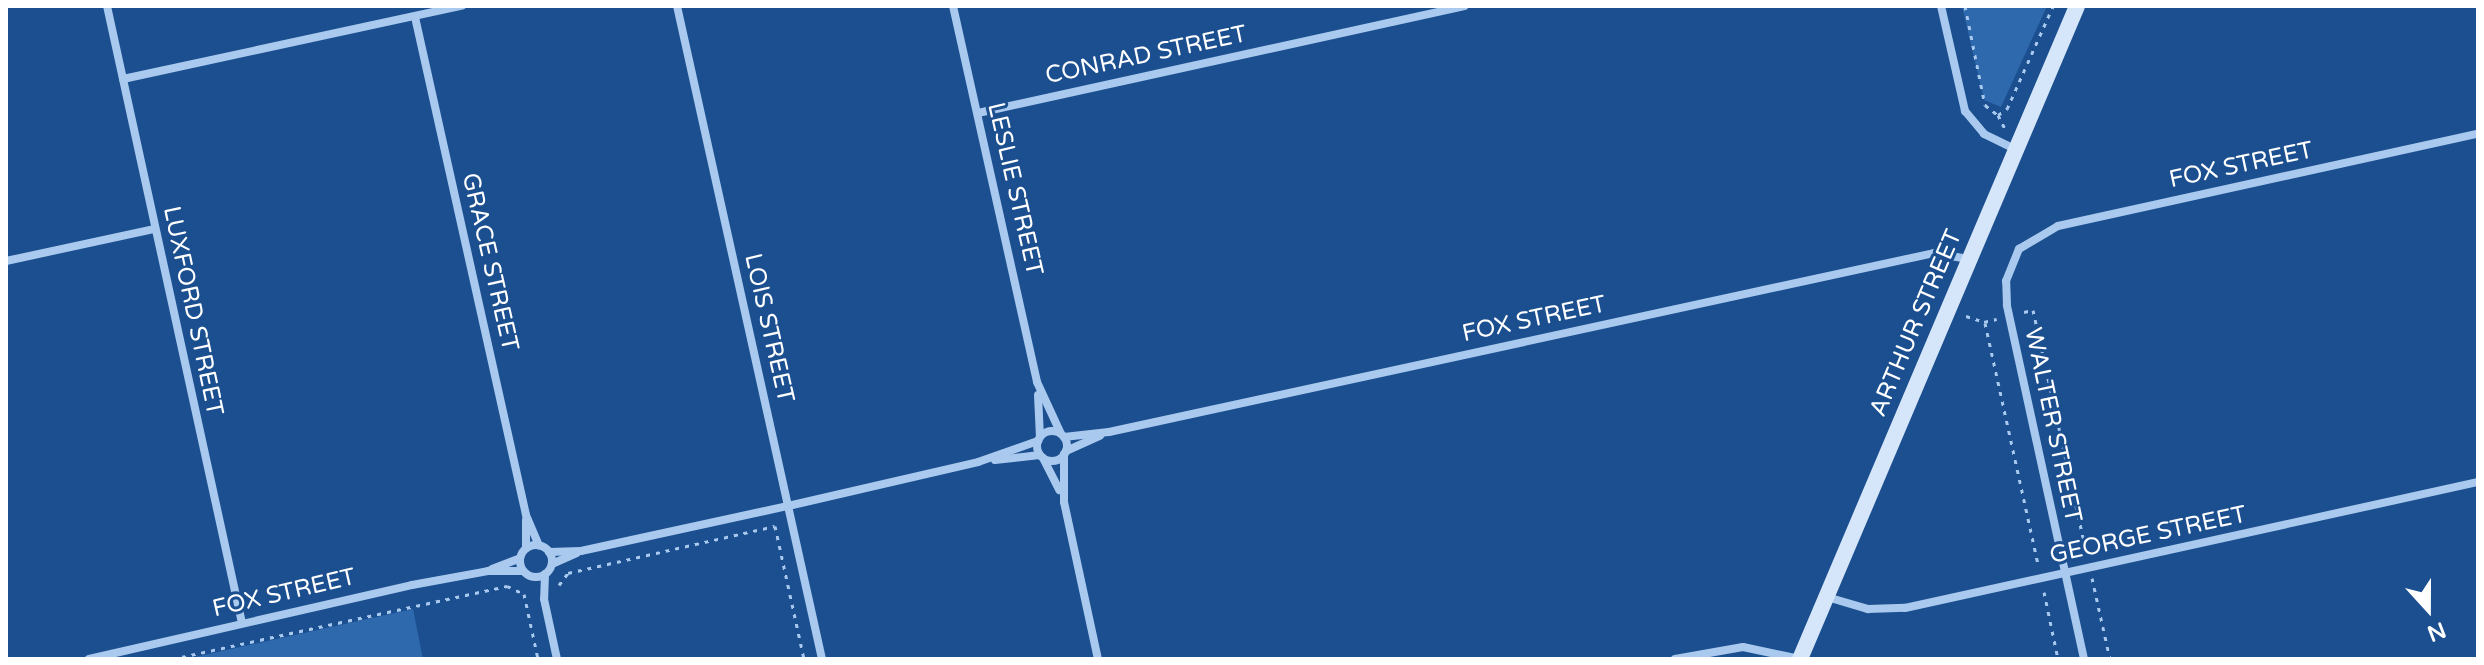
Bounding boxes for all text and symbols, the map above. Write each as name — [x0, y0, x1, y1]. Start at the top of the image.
street label: CONRAD STREET — [1043, 20, 1249, 90]
street label: LESLIE STREET — [981, 100, 1049, 278]
street label: FOX STREET — [2167, 136, 2315, 194]
street label: GRACE STREET — [456, 170, 524, 354]
street label: LUXFORD STREET — [157, 204, 229, 418]
street label: ARTHUR STREET — [1864, 225, 1968, 421]
street label: LOIS STREET — [738, 251, 800, 405]
street label: FOX STREET — [1460, 290, 1608, 348]
street label: WALTER STREET — [2018, 325, 2088, 525]
street label: GEORGE STREET — [2047, 500, 2249, 570]
street label: FOX STREET — [210, 563, 358, 623]
north arrow — [2388, 569, 2468, 649]
text: N — [2424, 616, 2450, 647]

